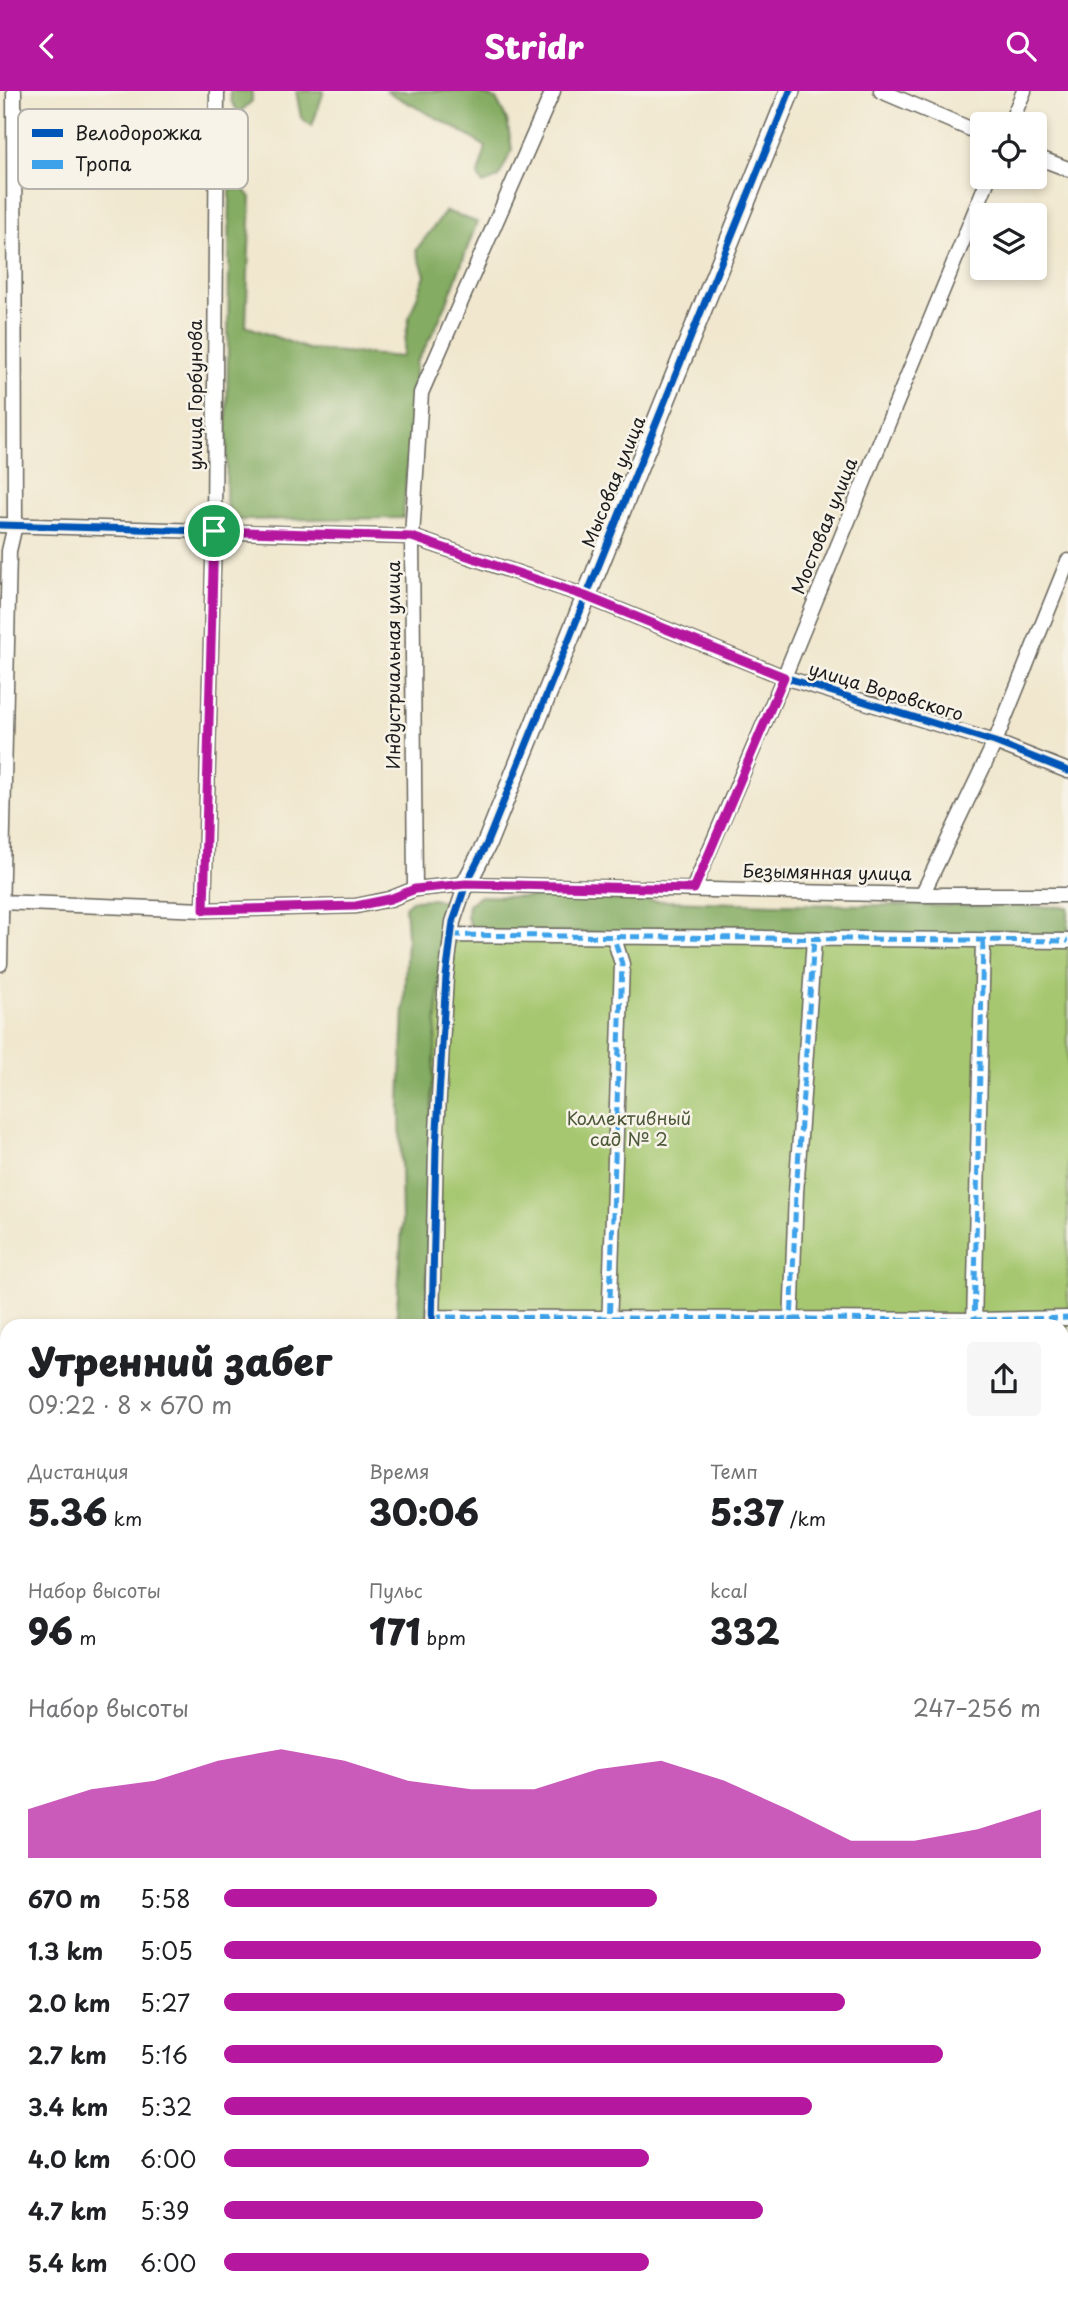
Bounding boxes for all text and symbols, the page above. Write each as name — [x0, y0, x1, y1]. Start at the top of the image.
text: Stridr — [484, 22, 584, 70]
icon: back — [28, 27, 66, 65]
icon: search — [1002, 27, 1040, 65]
legend — [18, 109, 248, 189]
map controls — [970, 112, 1047, 280]
button: locate — [970, 112, 1047, 189]
text: Велодорожка — [75, 118, 202, 146]
text: Тропа — [75, 149, 132, 177]
button: layers — [970, 203, 1047, 280]
street label: улица Горбунова — [181, 319, 208, 470]
street label: Мысовая улица — [574, 411, 652, 551]
street label: Мостовая улица — [784, 452, 864, 598]
pin — [184, 501, 244, 561]
icon: arrive — [195, 512, 233, 550]
street label: Индустриальная улица — [379, 560, 406, 769]
street label: улица Воровского — [806, 654, 967, 727]
street label: Безымянная улица — [742, 857, 913, 886]
park label: Коллективный сад № 2 — [567, 1104, 691, 1152]
text: Утренний забег — [28, 1332, 332, 1389]
button: share — [967, 1342, 1041, 1416]
text: 09:22 · 8 × 670 m — [28, 1387, 232, 1422]
text: Дистанция — [28, 1457, 129, 1485]
text: Время — [369, 1457, 430, 1485]
text: Темп — [710, 1457, 758, 1485]
text: 5.36 — [28, 1485, 107, 1538]
text: 30:06 — [369, 1485, 479, 1538]
text: 5:37 — [710, 1485, 783, 1538]
text: km — [107, 1504, 142, 1532]
text: /km — [783, 1504, 826, 1532]
text: Набор высоты — [28, 1576, 161, 1604]
text: Пульс — [369, 1576, 423, 1604]
text: kcal — [710, 1576, 748, 1604]
text: 96 — [28, 1604, 73, 1657]
text: 171 — [369, 1604, 420, 1657]
text: 332 — [710, 1604, 780, 1657]
text: m — [73, 1623, 96, 1651]
text: bpm — [420, 1623, 466, 1651]
text: Набор высоты — [28, 1690, 189, 1725]
text: 247–256 m — [913, 1690, 1041, 1725]
text: 670 m — [28, 1881, 101, 1916]
text: 5:58 — [140, 1881, 191, 1916]
text: 1.3 km — [28, 1933, 103, 1968]
text: 5:05 — [140, 1933, 193, 1968]
text: 2.0 km — [28, 1985, 110, 2020]
text: 5:27 — [140, 1985, 190, 2020]
text: 2.7 km — [28, 2037, 107, 2072]
text: 5:16 — [140, 2037, 188, 2072]
text: 3.4 km — [28, 2089, 108, 2124]
text: 5:32 — [140, 2089, 192, 2124]
text: 4.0 km — [28, 2141, 111, 2176]
text: 6:00 — [140, 2141, 196, 2176]
text: 4.7 km — [28, 2193, 107, 2228]
text: 5:39 — [140, 2193, 190, 2228]
text: 5.4 km — [28, 2245, 108, 2280]
text: 6:00 — [140, 2245, 196, 2280]

